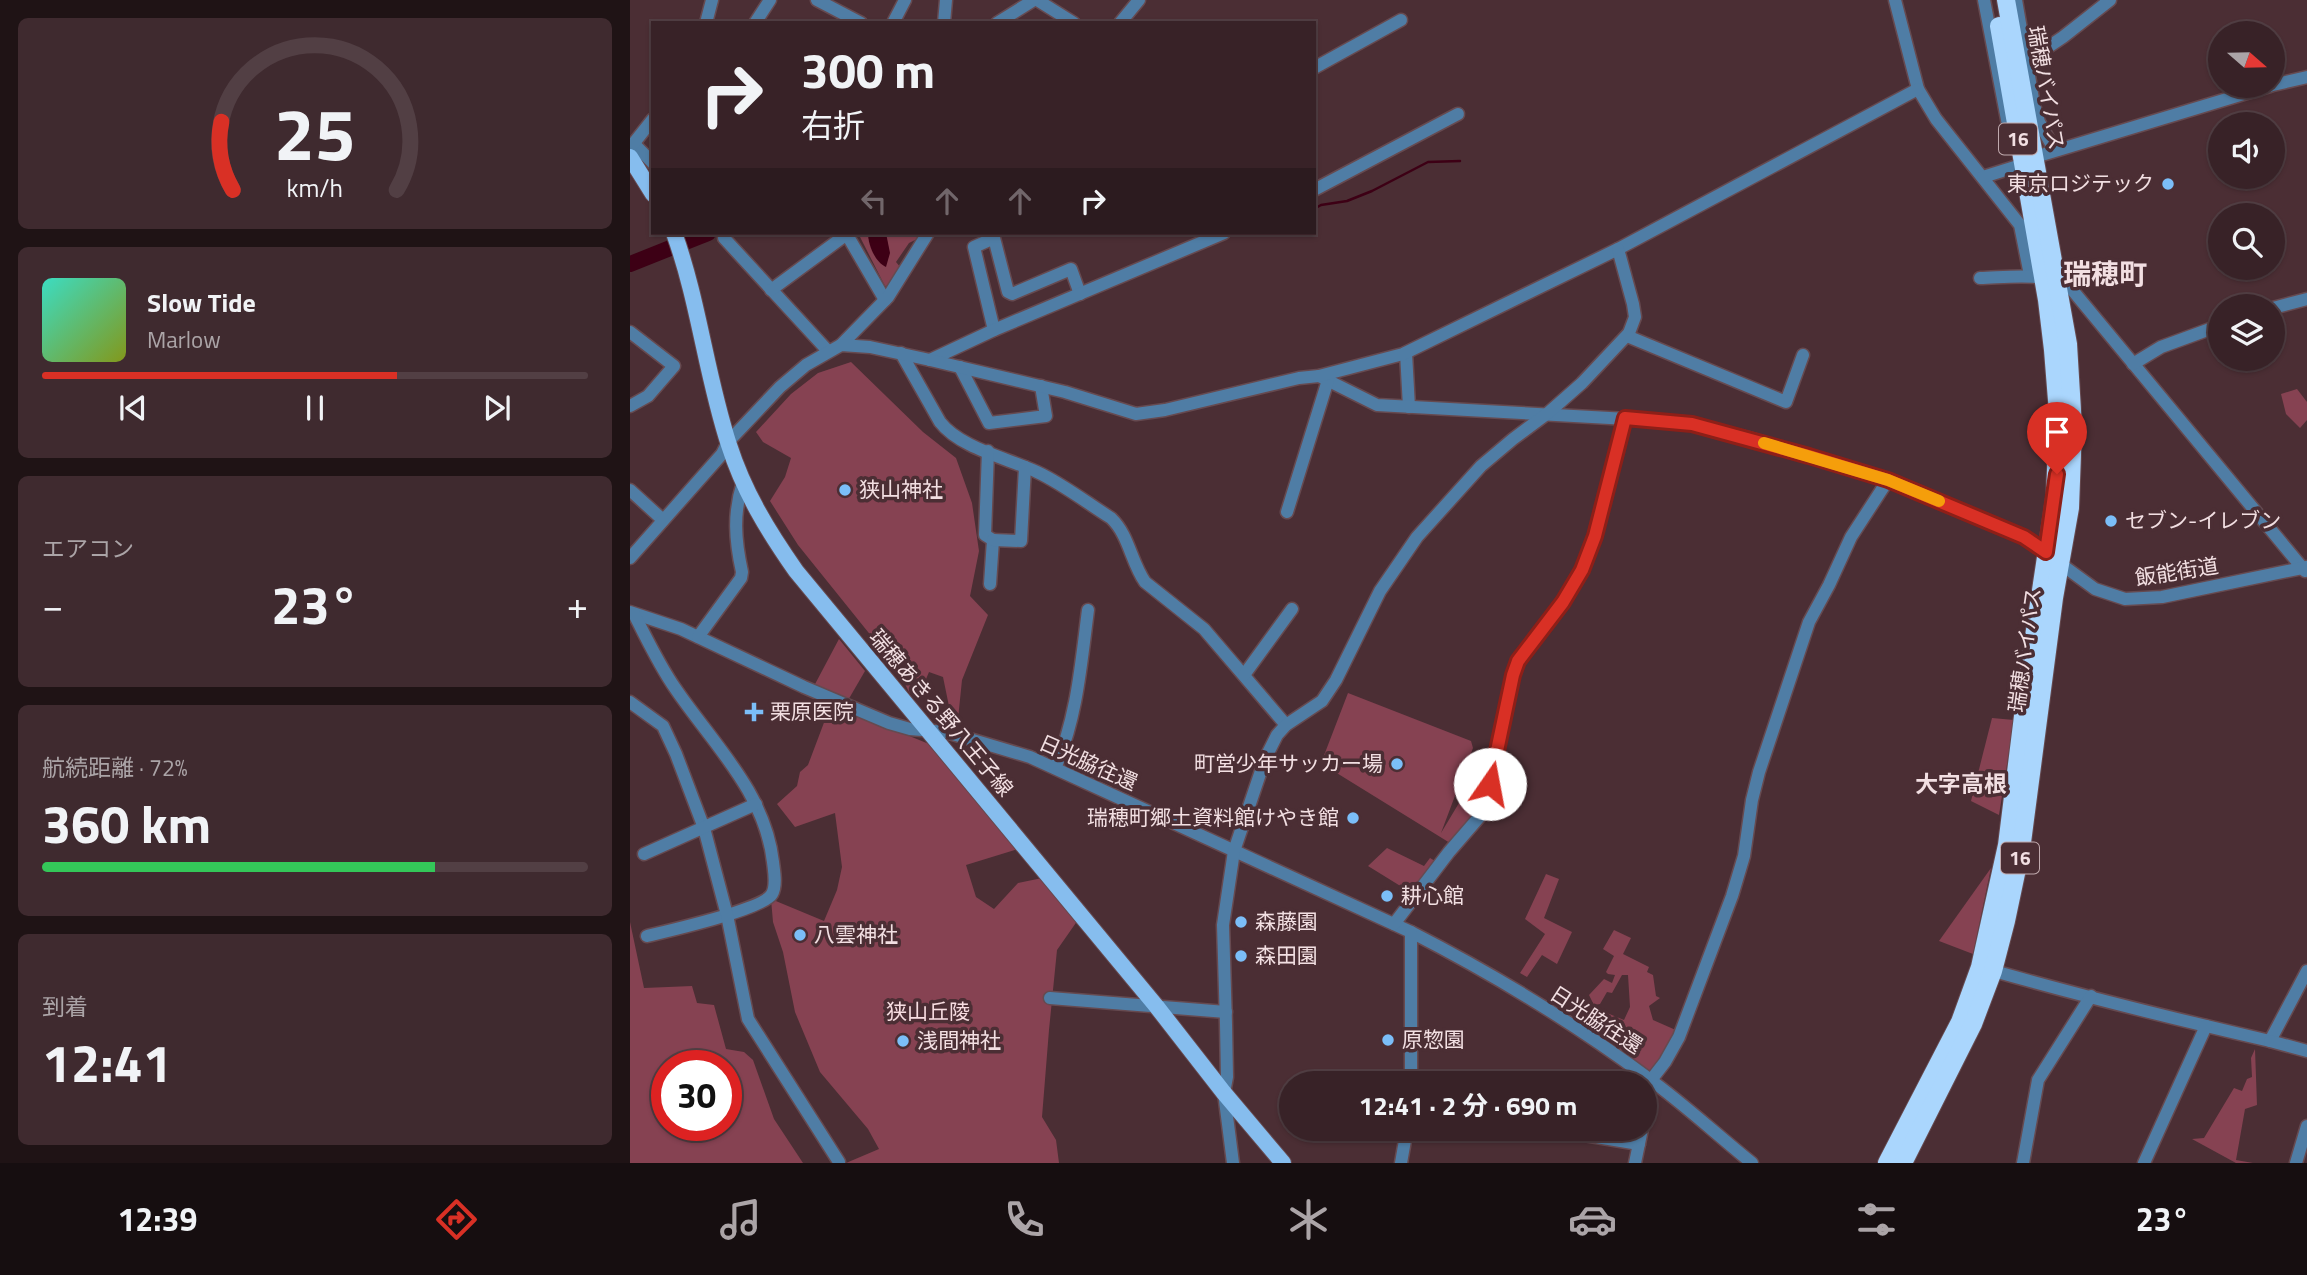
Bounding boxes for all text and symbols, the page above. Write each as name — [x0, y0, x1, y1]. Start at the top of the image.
north arrow — [2208, 21, 2286, 98]
map controls — [2208, 21, 2285, 371]
street label: 瑞穂バイパス — [2020, 23, 2074, 152]
text: 300 m — [801, 32, 935, 107]
icon: right — [686, 49, 777, 140]
text: 25 — [274, 78, 356, 188]
text: 右折 — [801, 101, 865, 149]
button: sound — [2208, 112, 2285, 189]
road number: 16 — [1999, 124, 2037, 154]
place label: 東京ロジテック — [2007, 167, 2154, 199]
text: km/h — [287, 168, 343, 206]
marker: 東京ロジテック — [2160, 176, 2176, 192]
icon: left — [855, 182, 893, 220]
icon: ahead — [928, 182, 966, 220]
icon: ahead — [1001, 182, 1039, 220]
icon: right — [1074, 182, 1112, 220]
button: search — [2208, 203, 2285, 280]
district label: 瑞穂町 — [2063, 252, 2147, 295]
text: Slow Tide — [147, 283, 256, 322]
button: layers — [2208, 294, 2285, 371]
text: Marlow — [147, 322, 221, 357]
icon: previous — [114, 389, 152, 427]
icon: pause — [296, 389, 334, 427]
icon: next — [478, 389, 516, 427]
pin — [2027, 402, 2087, 474]
icon: arrive — [2038, 413, 2076, 451]
place label: 狭山神社 — [859, 473, 943, 505]
marker: 狭山神社 — [837, 482, 853, 498]
place label: セブン-イレブン — [2125, 504, 2281, 536]
marker: セブン-イレブン — [2103, 513, 2119, 529]
text: エアコン — [42, 531, 134, 566]
street label: 飯能街道 — [2133, 549, 2221, 593]
text: 23° — [271, 565, 359, 644]
text: − — [42, 576, 63, 634]
text: + — [567, 576, 588, 634]
street label: 瑞穂バイパス — [1999, 585, 2049, 714]
street label: 瑞穂あきる野八王子線 — [862, 622, 1021, 803]
place label: 栗原医院 — [770, 695, 854, 727]
marker: 栗原医院 — [744, 702, 764, 722]
street label: 日光脇往還 — [1034, 726, 1143, 798]
place label: 町営少年サッカー場 — [1194, 747, 1383, 779]
position arrow — [1453, 747, 1527, 821]
text: 航続距離 · 72% — [42, 750, 188, 785]
marker: 町営少年サッカー場 — [1389, 756, 1405, 772]
district label: 大字高根 — [1915, 766, 2007, 801]
text: 360 km — [42, 784, 211, 863]
place label: 瑞穂町郷土資料館けやき館 — [1087, 801, 1339, 833]
marker: 瑞穂町郷土資料館けやき館 — [1345, 810, 1361, 826]
road number: 16 — [2001, 842, 2039, 874]
place label: 耕心館 — [1401, 879, 1464, 911]
marker: 耕心館 — [1379, 888, 1395, 904]
place label: 森藤園 — [1255, 905, 1318, 937]
marker: 森藤園 — [1233, 914, 1249, 930]
place label: 八雲神社 — [814, 918, 898, 950]
marker: 八雲神社 — [792, 927, 808, 943]
place label: 森田園 — [1255, 939, 1318, 971]
marker: 森田園 — [1233, 948, 1249, 964]
street label: 日光脇往還 — [1544, 977, 1649, 1061]
text: 到着 — [42, 989, 88, 1024]
park label: 狭山丘陵 — [886, 995, 970, 1027]
text: 12:41 — [42, 1023, 172, 1102]
place label: 原惣園 — [1402, 1023, 1465, 1055]
place label: 浅間神社 — [917, 1024, 1001, 1056]
marker: 原惣園 — [1380, 1032, 1396, 1048]
marker: 浅間神社 — [895, 1033, 911, 1049]
speed limit sign: 30 — [651, 1050, 742, 1141]
text: 12:41 · 2 分 · 690 m — [1359, 1086, 1577, 1125]
text: 12:39 — [117, 1195, 197, 1243]
icon: directions — [432, 1195, 481, 1244]
icon: music — [716, 1195, 765, 1244]
icon: phone — [1000, 1195, 1049, 1244]
icon: climate — [1284, 1195, 1333, 1244]
icon: car — [1568, 1195, 1617, 1244]
icon: filters — [1852, 1195, 1901, 1244]
text: 23° — [2136, 1195, 2189, 1243]

